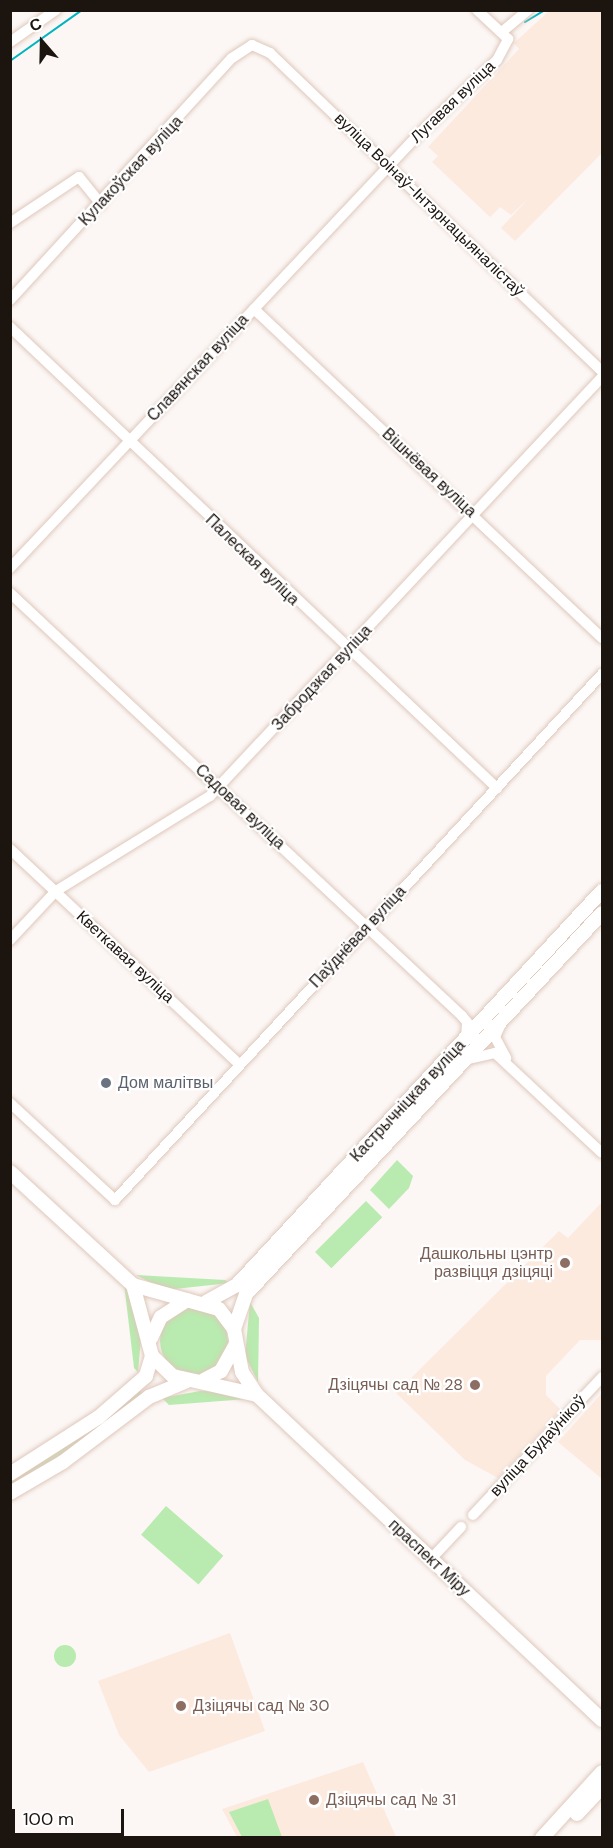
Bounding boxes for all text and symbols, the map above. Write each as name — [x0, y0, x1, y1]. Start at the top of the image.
north arrow — [12, 12, 72, 72]
text: С — [27, 13, 45, 36]
street label: Лугавая вуліца — [407, 57, 499, 147]
street label: вуліца Воінаў-Інтэрнацыяналістаў — [330, 109, 528, 301]
street label: Кулакоўская вуліца — [75, 112, 187, 230]
street label: Славянская вуліца — [143, 310, 253, 426]
street label: Вішнёвая вуліца — [378, 424, 480, 522]
street label: Палеская вуліца — [201, 511, 303, 609]
street label: Забродзкая вуліца — [268, 621, 376, 735]
street label: Садовая вуліца — [191, 761, 289, 853]
street label: Паўднёвая вуліца — [306, 882, 410, 992]
street label: Кветкавая вуліца — [72, 907, 178, 1007]
street label: Кастрычніцкая вуліца — [347, 1036, 469, 1166]
place label: Дом малітвы — [118, 1073, 213, 1093]
marker: Дом малітвы — [99, 1076, 113, 1090]
place label: Дашкольны цэнтр развіцця дзіцяці — [420, 1244, 553, 1282]
marker: Дашкольны цэнтр развіцця дзіцяці — [558, 1256, 572, 1270]
place label: Дзіцячы сад № 28 — [328, 1375, 463, 1395]
marker: Дзіцячы сад № 28 — [468, 1378, 482, 1392]
street label: вуліца Будаўнікоў — [486, 1391, 590, 1501]
street label: праспект Міру — [384, 1515, 474, 1601]
place label: Дзіцячы сад № 30 — [193, 1696, 329, 1716]
marker: Дзіцячы сад № 30 — [174, 1699, 188, 1713]
place label: Дзіцячы сад № 31 — [326, 1790, 456, 1810]
marker: Дзіцячы сад № 31 — [307, 1793, 321, 1807]
scale bar — [15, 1797, 128, 1835]
text: 100 m — [23, 1807, 74, 1831]

